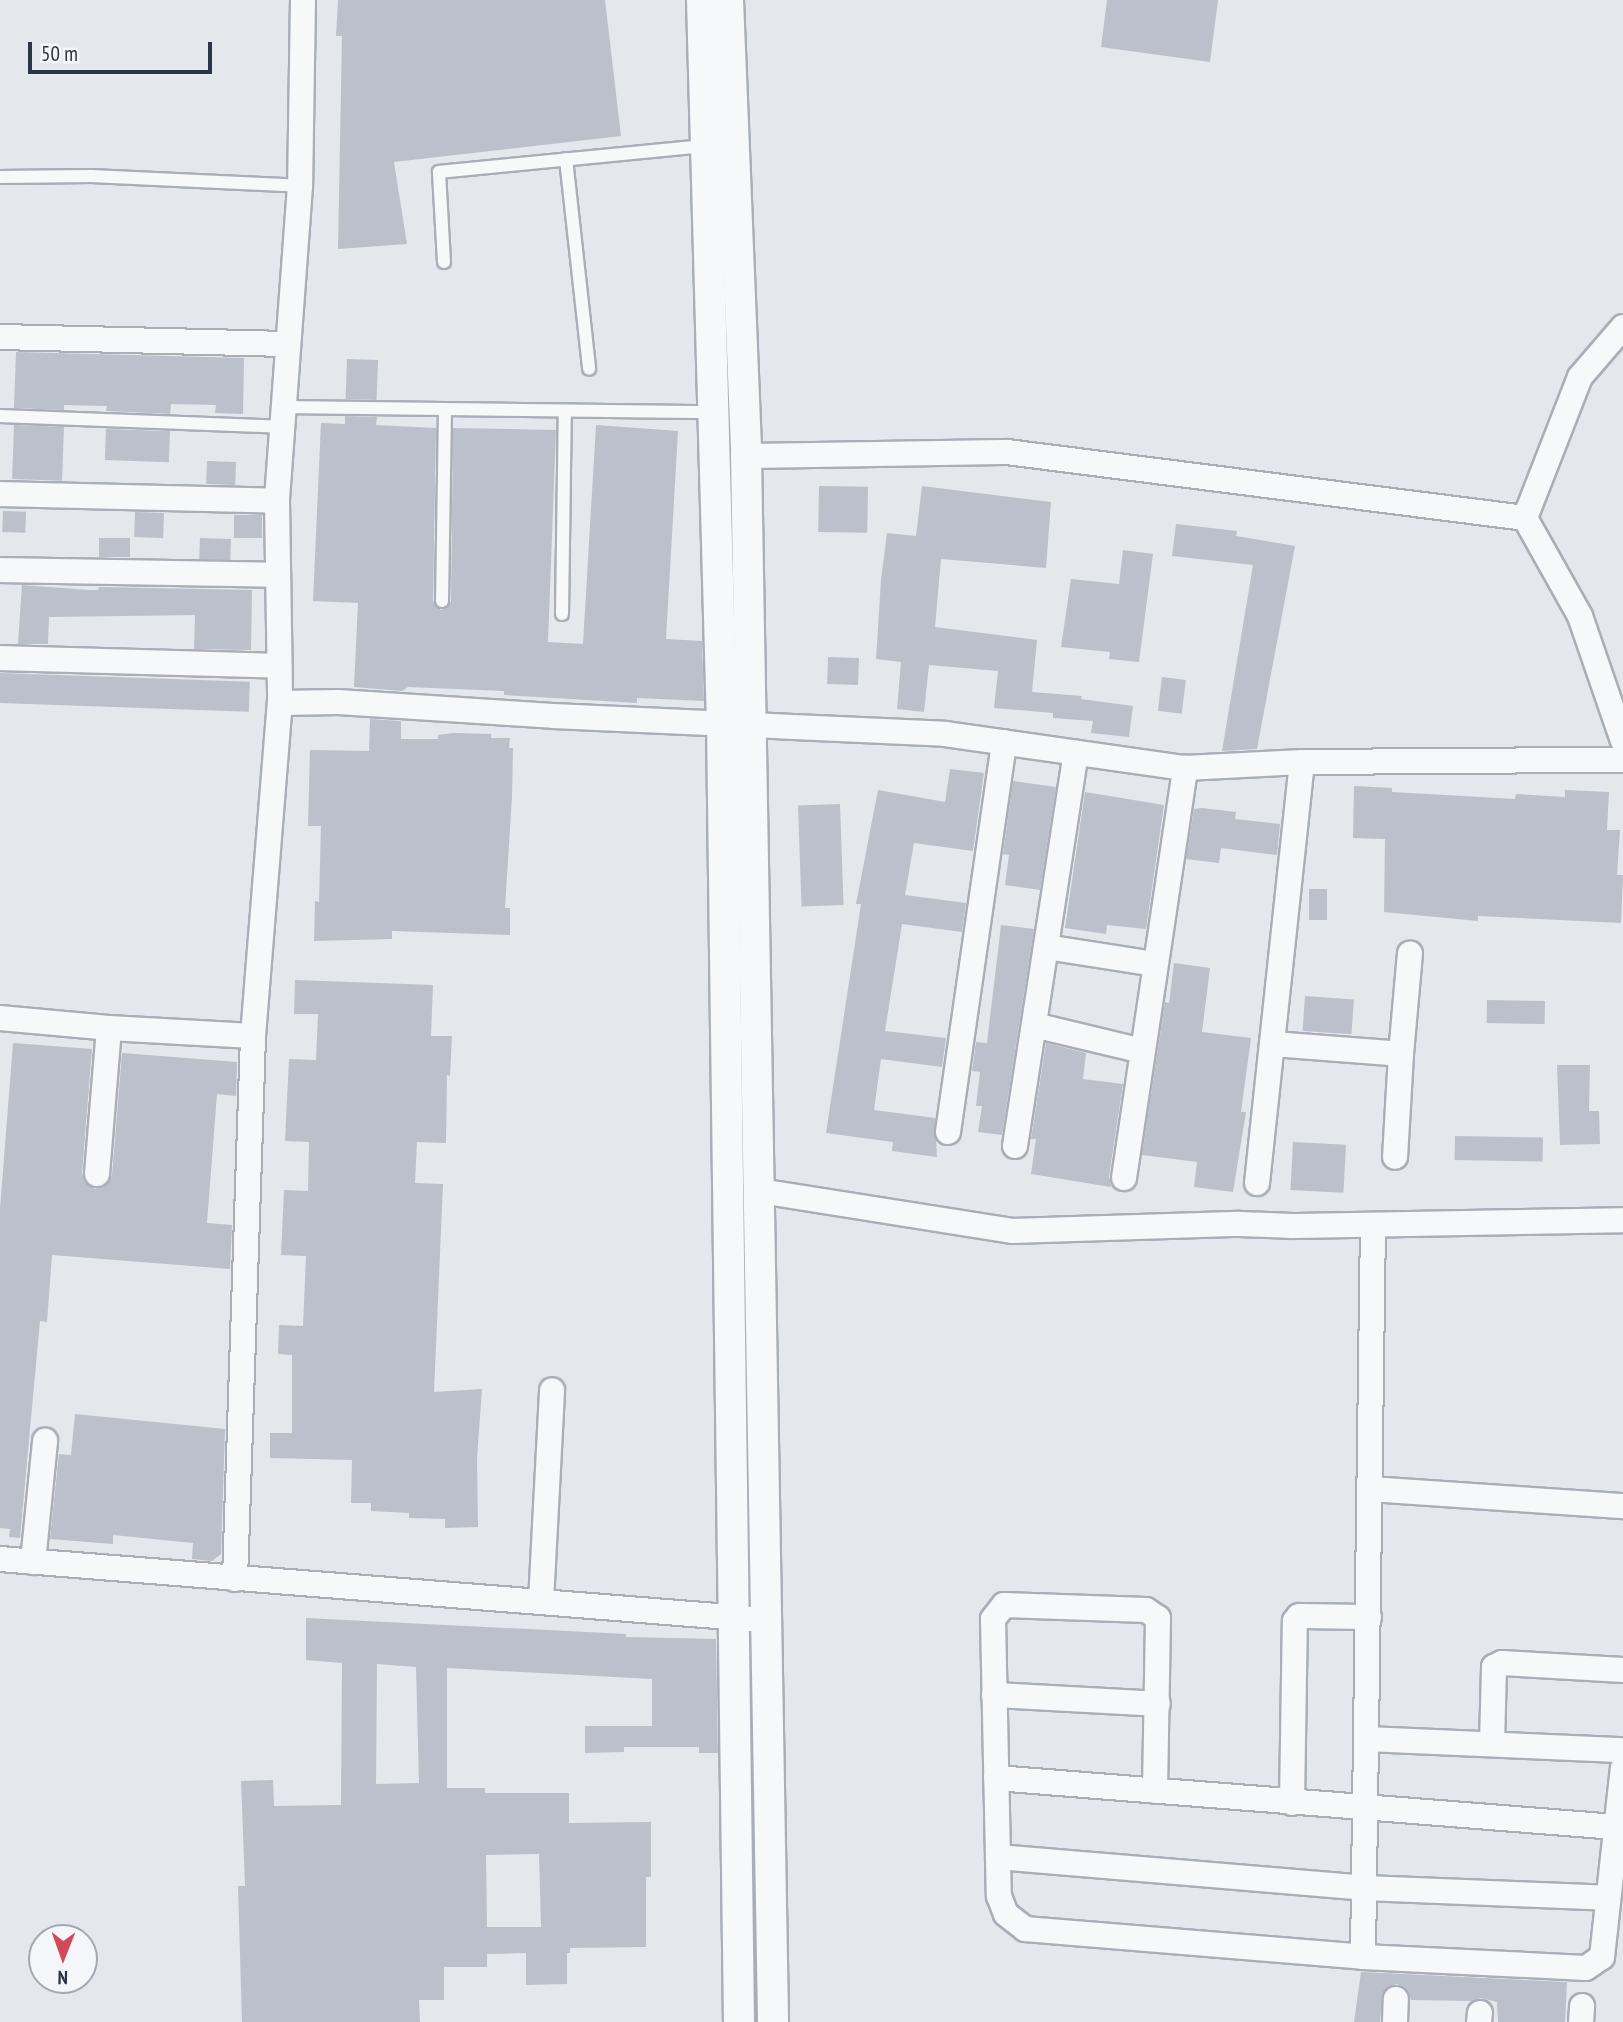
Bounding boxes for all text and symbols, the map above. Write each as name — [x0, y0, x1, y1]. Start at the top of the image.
scale bar — [32, 28, 215, 72]
text: 50 m — [41, 40, 78, 67]
north arrow — [28, 1924, 98, 1994]
text: N — [57, 1966, 68, 1990]

